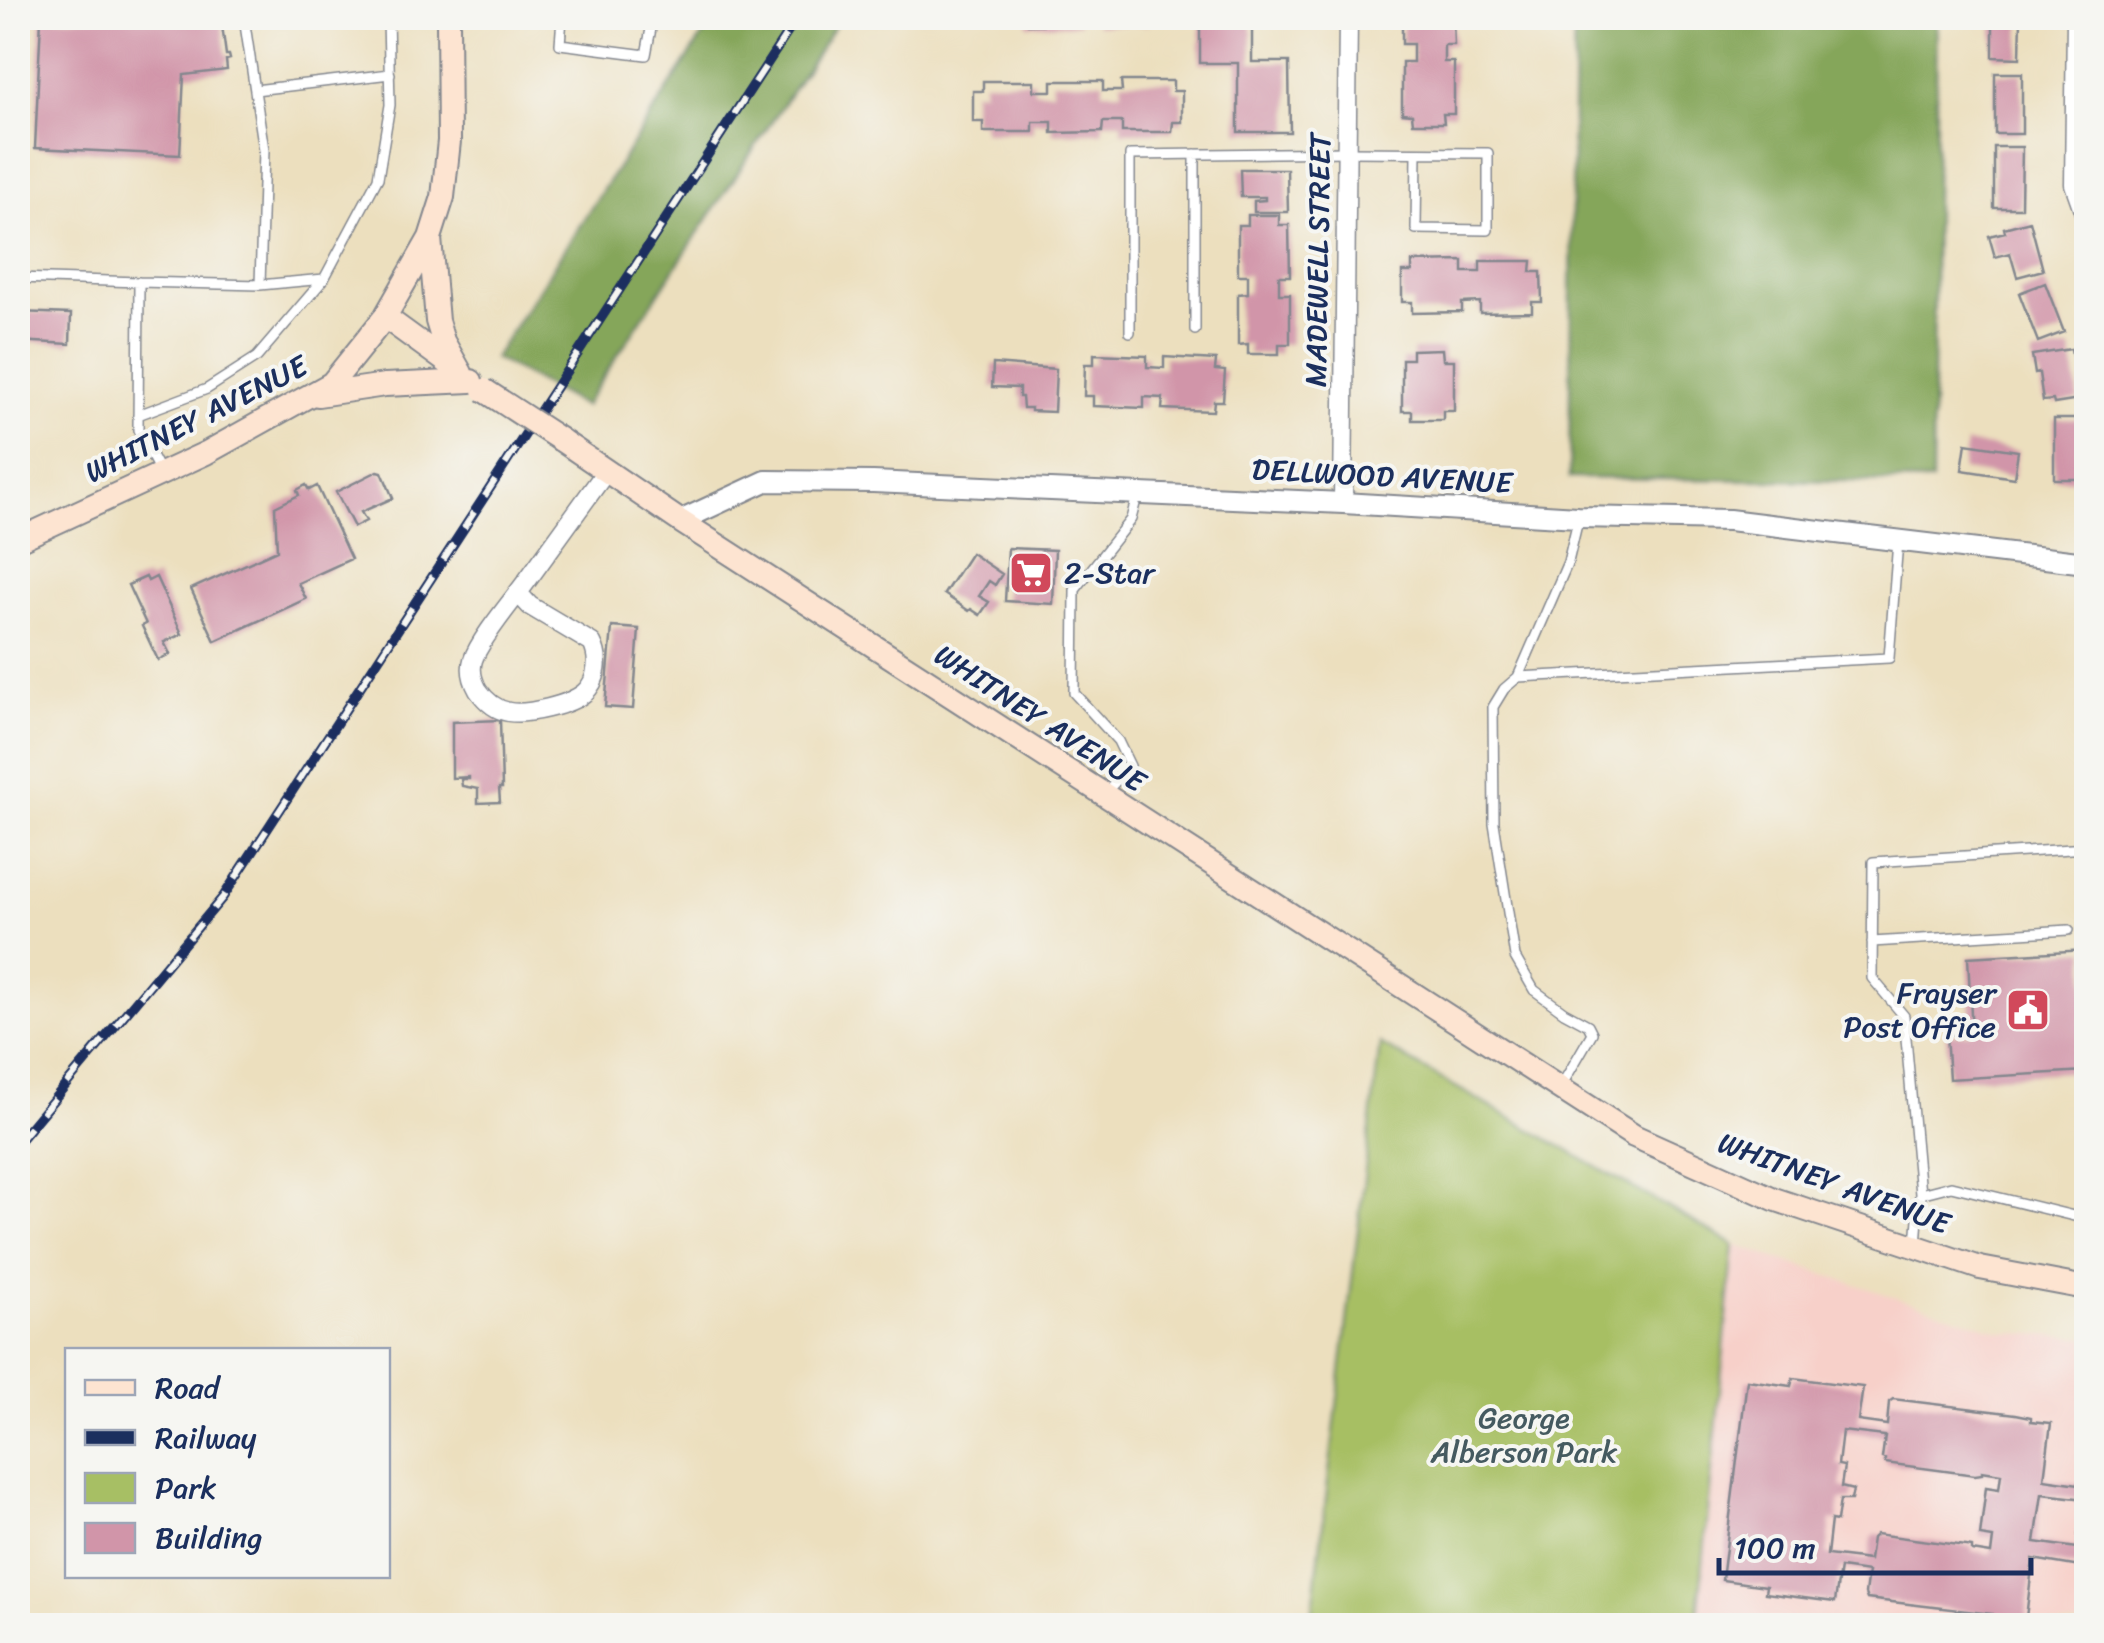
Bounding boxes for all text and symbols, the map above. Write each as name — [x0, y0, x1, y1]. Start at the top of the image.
street label: MADEWELL STREET — [1289, 130, 1347, 387]
street label: WHITNEY AVENUE — [75, 338, 319, 498]
street label: DELLWOOD AVENUE — [1250, 442, 1516, 510]
place label: 2-Star — [1064, 546, 1156, 600]
supermarket icon: 2-Star — [1008, 550, 1054, 596]
street label: WHITNEY AVENUE — [923, 629, 1159, 808]
place label: Frayser Post Office — [1843, 966, 1998, 1054]
public building icon: Frayser Post Office — [2005, 987, 2051, 1033]
street label: WHITNEY AVENUE — [1710, 1116, 1960, 1251]
legend — [65, 1348, 390, 1578]
text: Road — [155, 1361, 222, 1415]
park label: George Alberson Park — [1430, 1391, 1618, 1479]
text: Railway — [155, 1411, 257, 1465]
text: Park — [155, 1461, 217, 1515]
text: Building — [155, 1511, 262, 1565]
scale bar — [1719, 1513, 2032, 1575]
text: 100 m — [1734, 1521, 1816, 1575]

